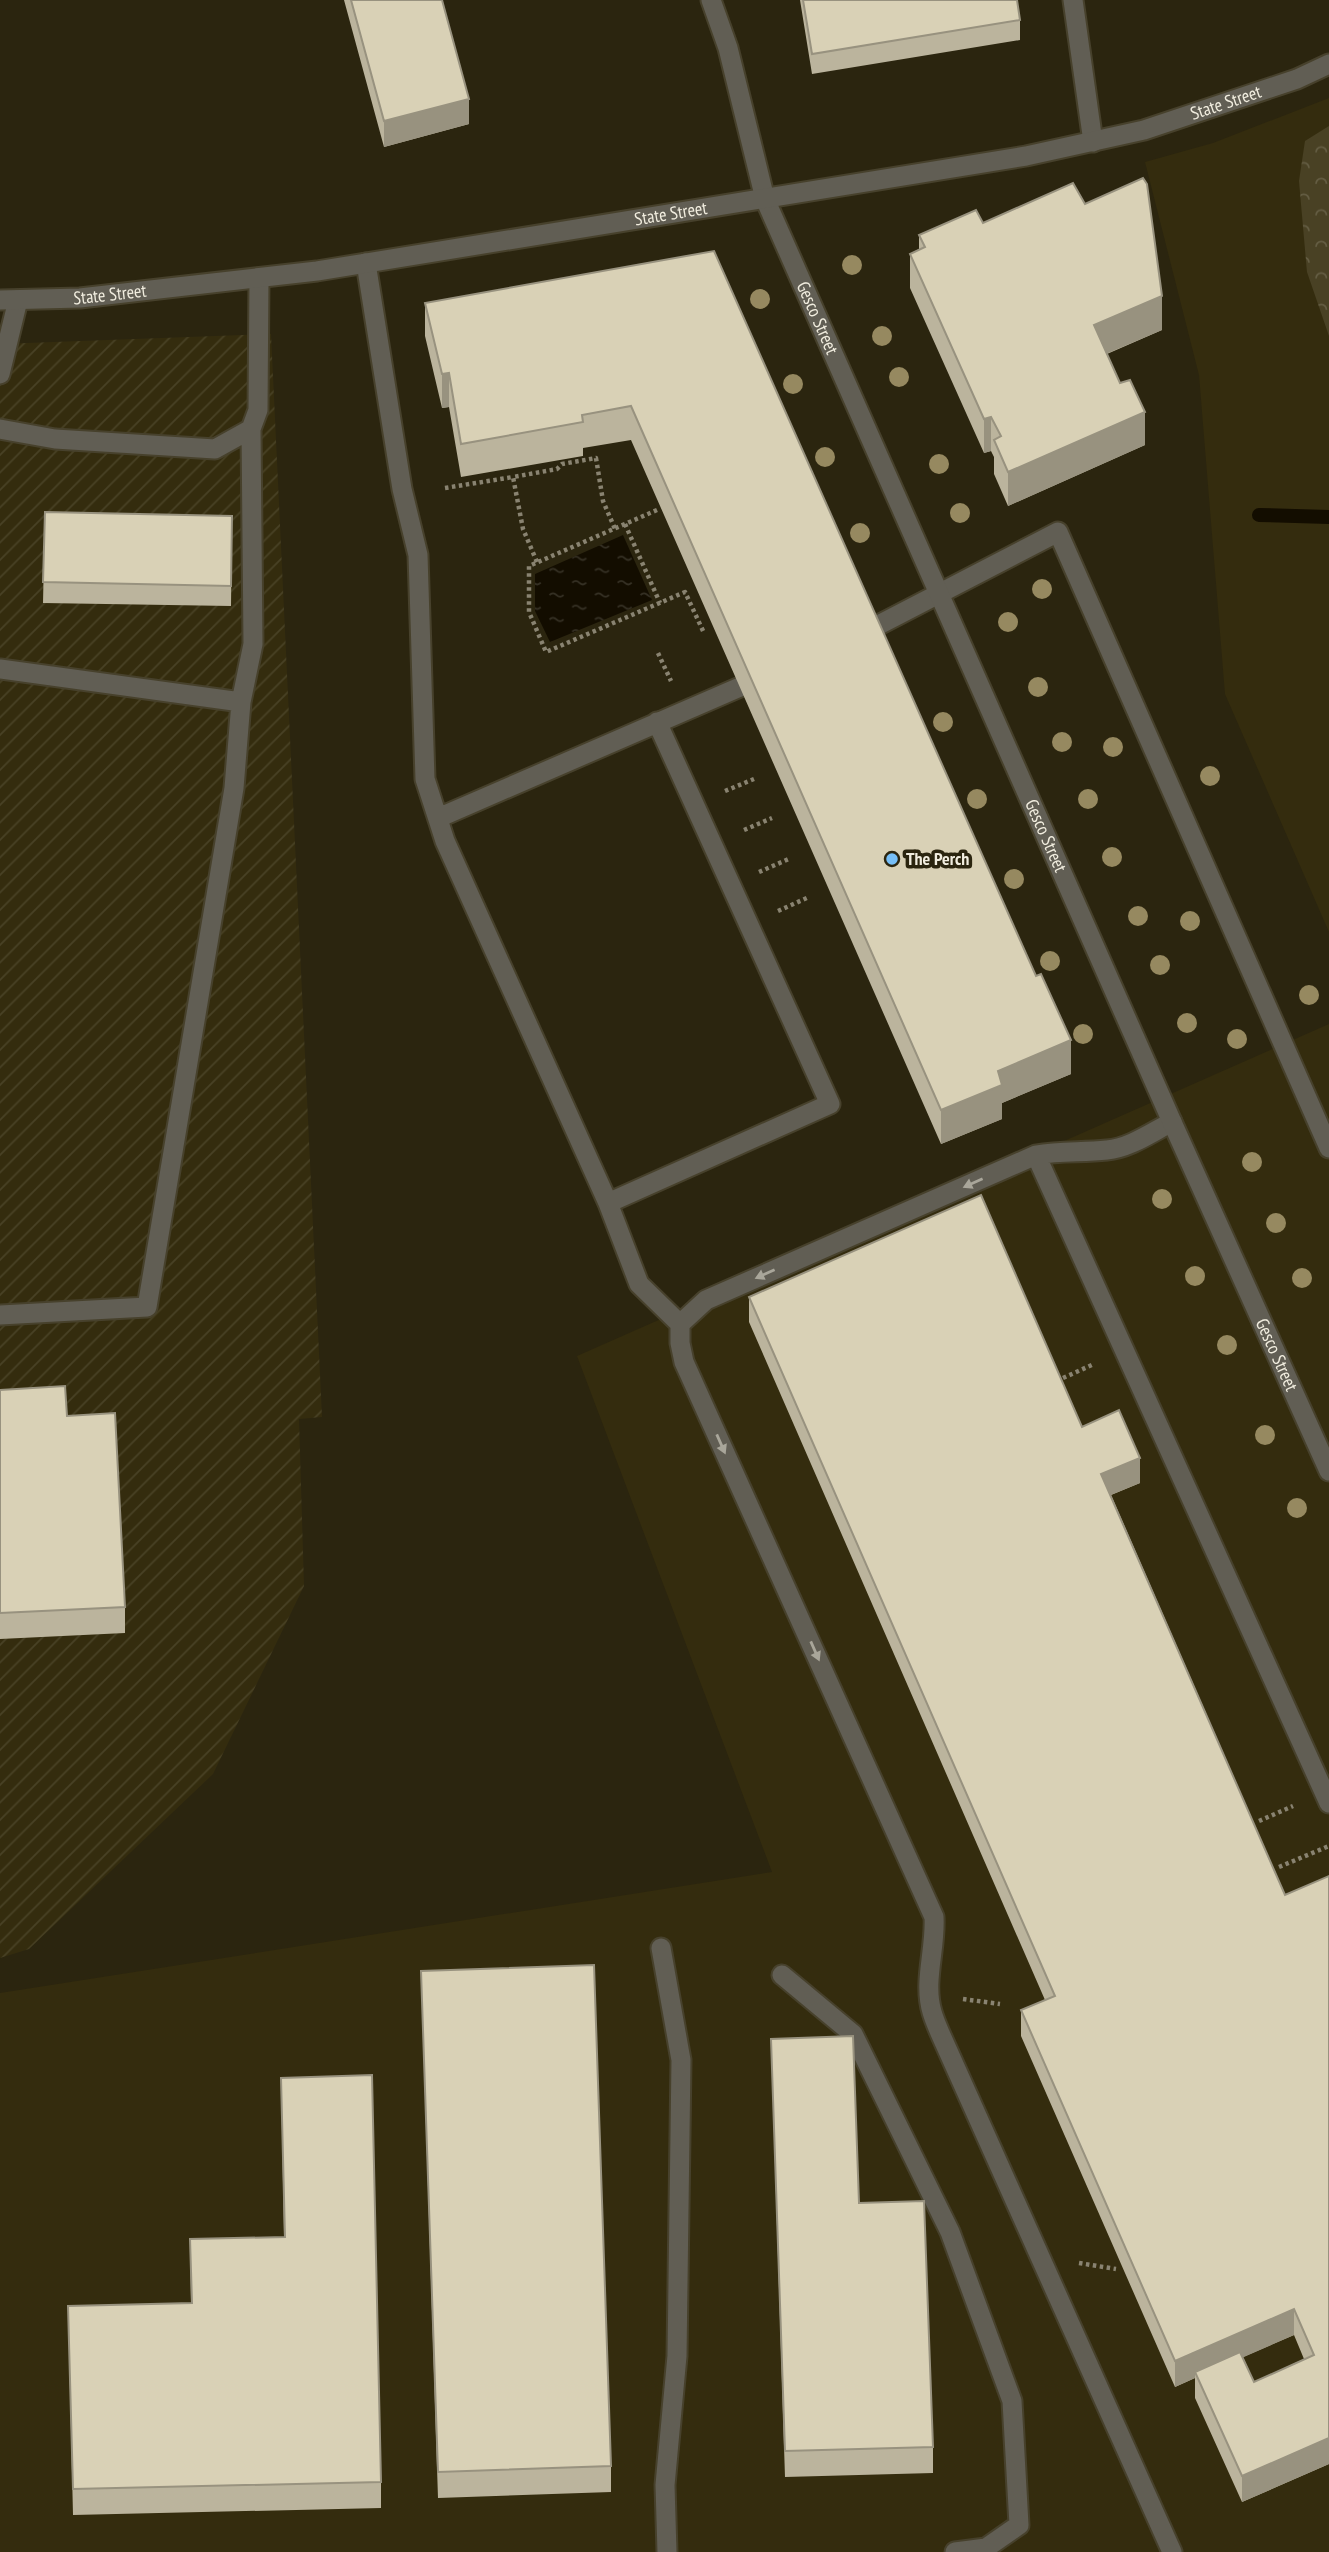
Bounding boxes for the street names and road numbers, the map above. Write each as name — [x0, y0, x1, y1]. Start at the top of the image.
street label: State Street — [1187, 80, 1264, 125]
street label: State Street — [633, 196, 709, 230]
street label: Gesco Street — [792, 278, 844, 358]
street label: State Street — [73, 279, 147, 309]
street label: Gesco Street — [1020, 796, 1072, 876]
street label: Gesco Street — [1251, 1315, 1304, 1395]

